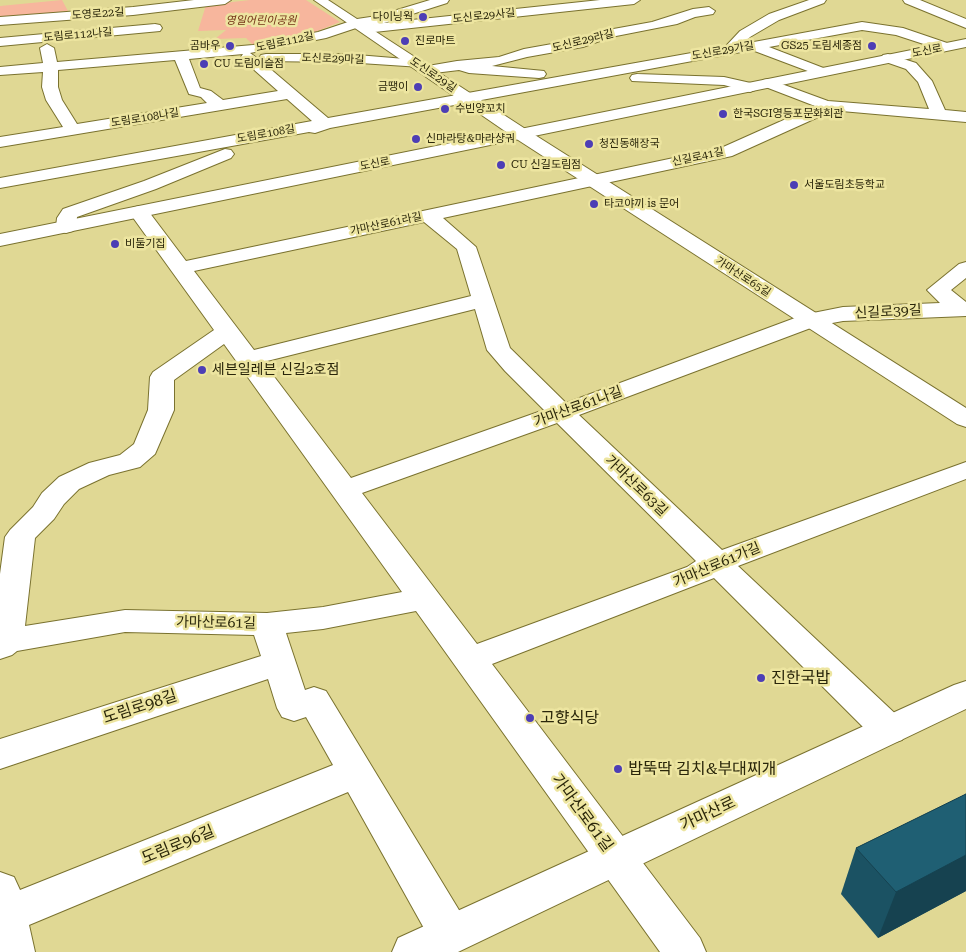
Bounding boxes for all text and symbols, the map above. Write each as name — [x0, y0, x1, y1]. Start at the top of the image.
street label: 도영로22길 — [71, 6, 125, 22]
street label: 도신로29사길 — [452, 6, 516, 26]
place label: 다이닝웍 — [373, 10, 413, 24]
marker: 다이닝웍 — [417, 11, 429, 23]
park label: 영일어린이공원 — [226, 14, 296, 28]
street label: 도림로112나길 — [43, 25, 113, 45]
street label: 도신로29라길 — [551, 27, 615, 55]
street label: 도림로112길 — [255, 29, 315, 55]
place label: 진로마트 — [415, 34, 455, 48]
marker: 진로마트 — [399, 35, 411, 47]
place label: 곰바우 — [190, 39, 220, 53]
street label: 도신로29가길 — [691, 39, 755, 63]
place label: GS25 도림세종점 — [781, 39, 862, 53]
marker: 곰바우 — [224, 40, 236, 52]
marker: GS25 도림세종점 — [866, 40, 878, 52]
street label: 도신로 — [911, 42, 943, 60]
street label: 도신로29마길 — [301, 51, 365, 67]
street label: 도신로29길 — [407, 55, 459, 95]
place label: CU 도림이슬점 — [214, 57, 284, 71]
marker: CU 도림이슬점 — [198, 58, 210, 70]
place label: 금땡이 — [378, 80, 408, 94]
marker: 금땡이 — [412, 81, 424, 93]
place label: 수빈양꼬치 — [455, 102, 506, 116]
marker: 수빈양꼬치 — [439, 103, 451, 115]
street label: 도림로108나길 — [110, 106, 180, 130]
place label: 한국SGI영등포문화회관 — [733, 107, 843, 121]
marker: 한국SGI영등포문화회관 — [717, 108, 729, 120]
street label: 도림로108길 — [236, 122, 296, 146]
place label: 신마라탕&마라샹궈 — [426, 132, 515, 146]
marker: 신마라탕&마라샹궈 — [410, 133, 422, 145]
place label: 청진동해장국 — [599, 137, 660, 151]
marker: 청진동해장국 — [583, 138, 595, 150]
street label: 신길로41길 — [671, 145, 725, 169]
street label: 도신로 — [359, 155, 391, 173]
place label: CU 신길도림점 — [511, 158, 581, 172]
marker: CU 신길도림점 — [495, 159, 507, 171]
place label: 서울도림초등학교 — [804, 178, 885, 192]
marker: 서울도림초등학교 — [788, 179, 800, 191]
place label: 타코야끼 is 문어 — [604, 197, 679, 211]
marker: 타코야끼 is 문어 — [588, 198, 600, 210]
street label: 가마산로61라길 — [349, 210, 423, 238]
place label: 비둘기집 — [125, 237, 165, 251]
marker: 비둘기집 — [109, 238, 121, 250]
street label: 가마산로65길 — [713, 254, 773, 300]
street label: 신길로39길 — [854, 302, 922, 322]
place label: 세븐일레븐 신길2호점 — [212, 362, 339, 378]
marker: 세븐일레븐 신길2호점 — [196, 364, 208, 376]
street label: 가마산로61나길 — [531, 383, 625, 431]
street label: 가마산로63길 — [601, 452, 671, 520]
street label: 가마산로61가길 — [671, 539, 763, 591]
street label: 가마산로61길 — [176, 614, 256, 632]
place label: 진한국밥 — [771, 668, 830, 688]
marker: 진한국밥 — [755, 672, 767, 684]
street label: 도림로98길 — [101, 686, 179, 728]
place label: 고향식당 — [540, 708, 599, 728]
marker: 고향식당 — [524, 712, 536, 724]
place label: 밥뚝딱 김치&부대찌개 — [628, 759, 776, 779]
marker: 밥뚝딱 김치&부대찌개 — [612, 763, 624, 775]
street label: 가마산로61길 — [547, 770, 617, 856]
street label: 가마산로 — [677, 793, 739, 835]
street label: 도림로96길 — [139, 822, 217, 868]

